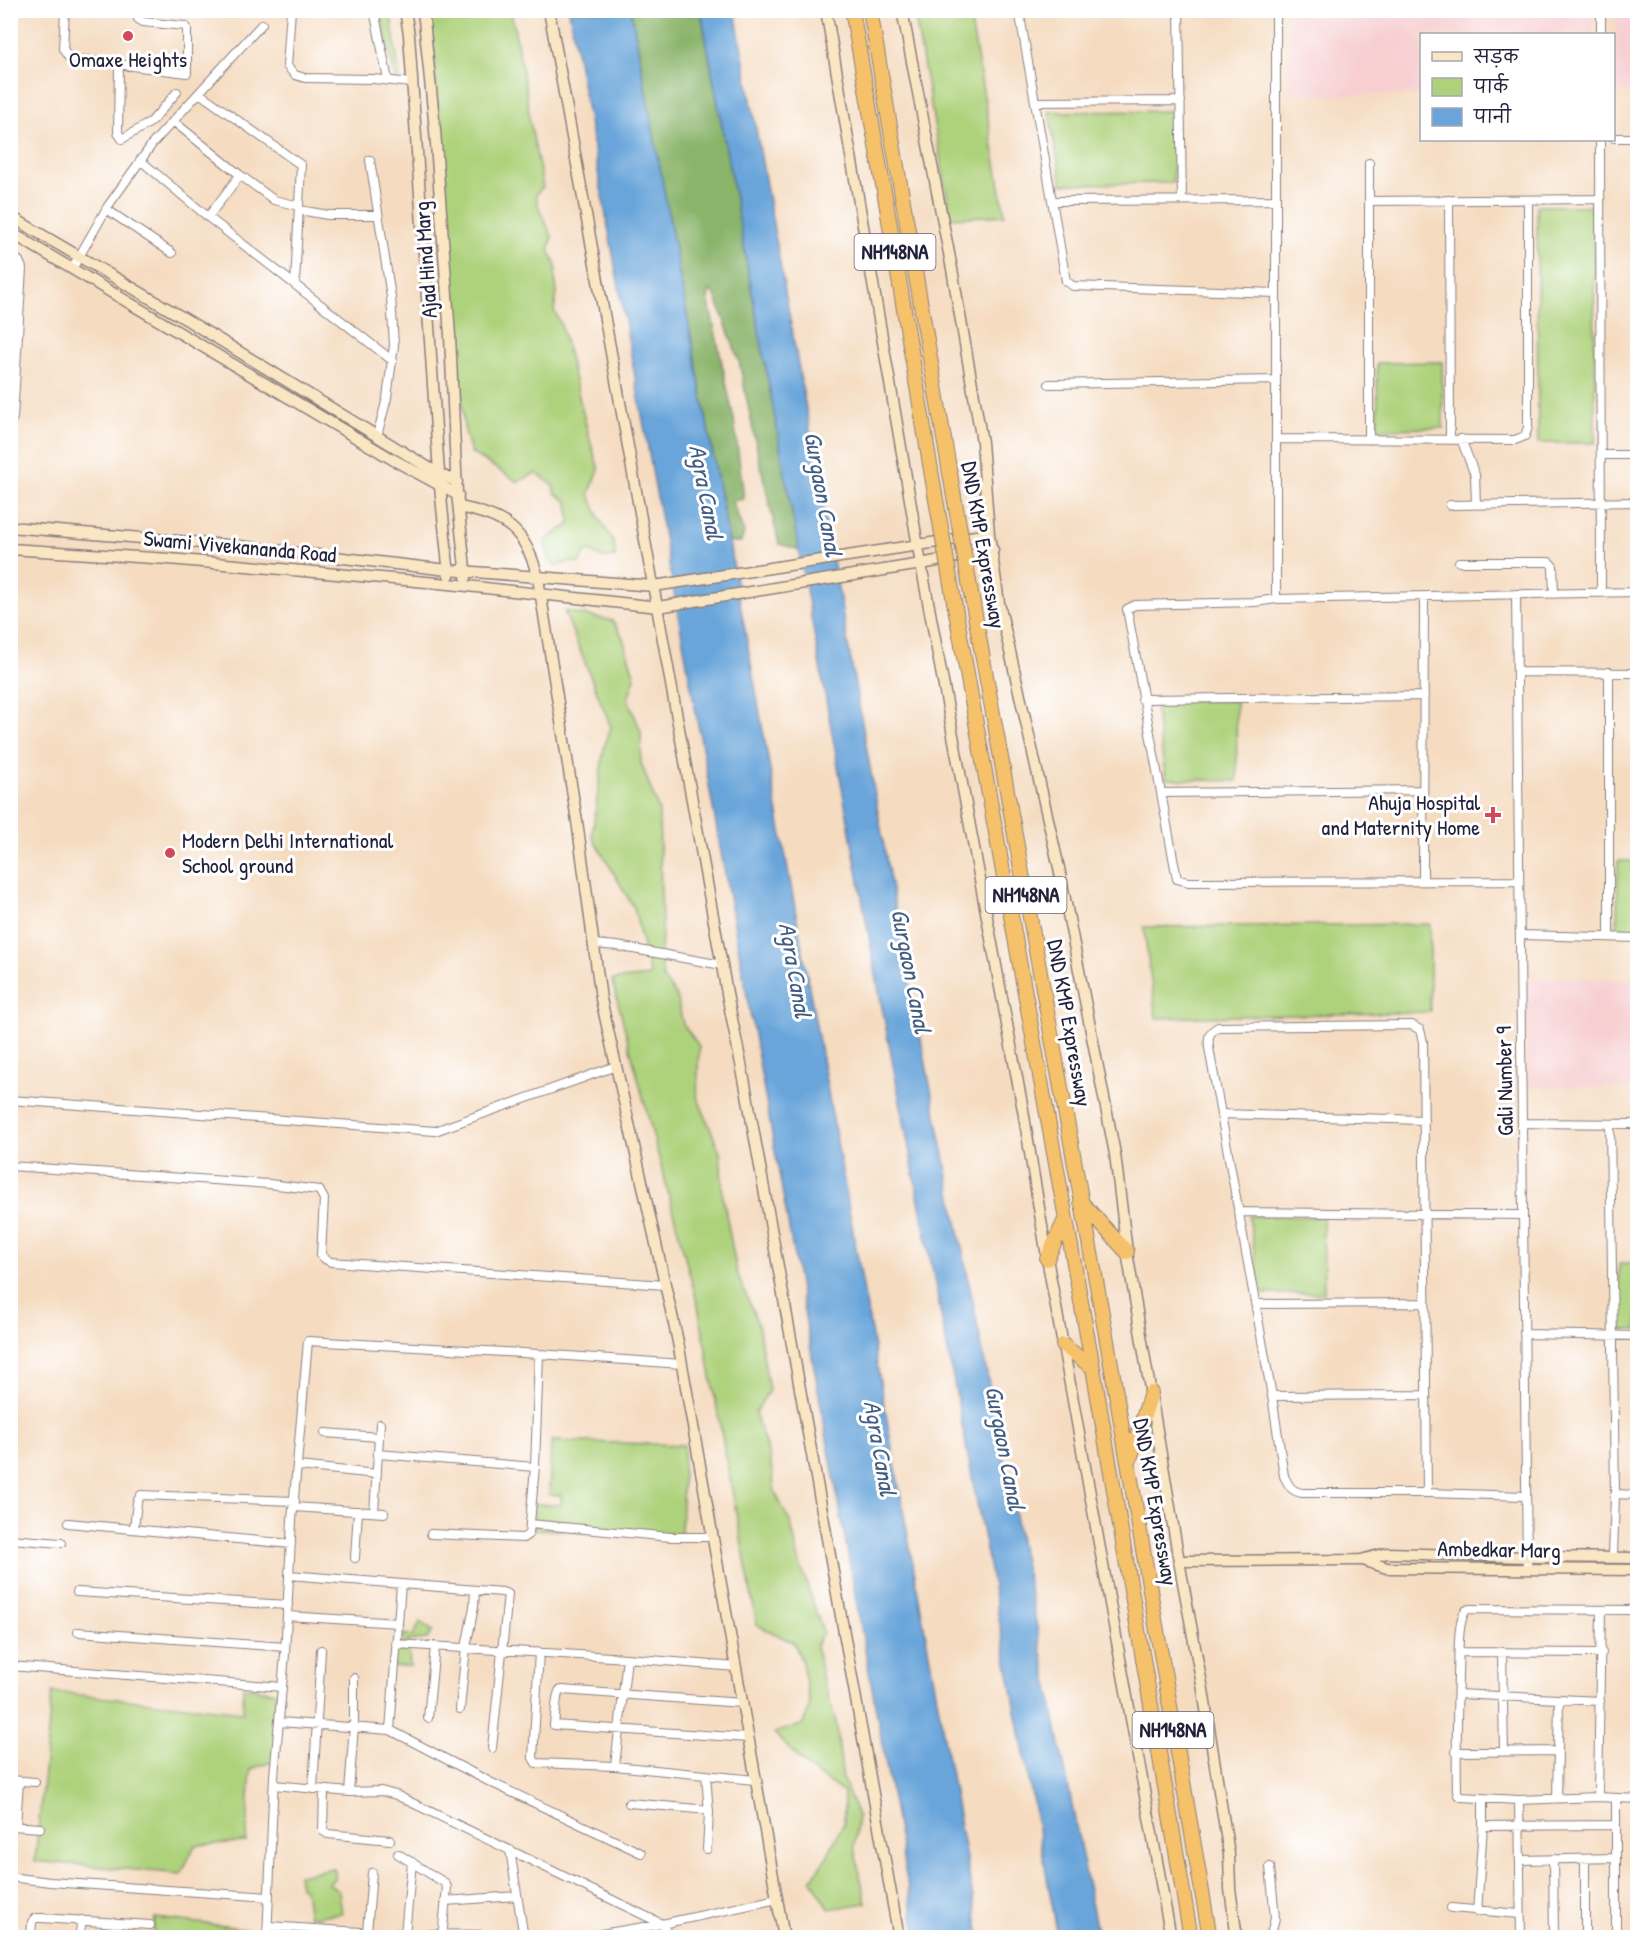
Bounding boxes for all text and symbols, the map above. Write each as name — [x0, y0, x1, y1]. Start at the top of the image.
marker: Omaxe Heights — [121, 29, 135, 43]
legend — [1420, 33, 1615, 141]
place label: Omaxe Heights — [69, 44, 187, 74]
text: सड़क — [1473, 44, 1519, 69]
text: पार्क — [1473, 73, 1509, 99]
text: पानी — [1473, 103, 1512, 129]
street label: Ajad Hind Marg — [406, 201, 444, 319]
road number: NH148NA — [854, 234, 936, 270]
water label: Gurgaon Canal — [796, 429, 851, 560]
water label: Agra Canal — [681, 442, 732, 544]
street label: DND KMP Expressway — [955, 459, 1013, 631]
street label: Swami Vivekananda Road — [142, 523, 338, 569]
place label: Ahuja Hospital and Maternity Home — [1322, 787, 1480, 842]
marker: Ahuja Hospital and Maternity Home — [1484, 806, 1502, 824]
place label: Modern Delhi International School ground — [182, 825, 393, 880]
marker: Modern Delhi International School ground — [163, 846, 177, 860]
road number: NH148NA — [986, 877, 1066, 913]
water label: Gurgaon Canal — [883, 906, 940, 1037]
water label: Agra Canal — [771, 920, 820, 1022]
street label: DND KMP Expressway — [1041, 937, 1099, 1109]
street label: Gali Number 9 — [1488, 1026, 1520, 1136]
water label: Gurgaon Canal — [977, 1383, 1034, 1514]
water label: Agra Canal — [856, 1398, 905, 1500]
street label: DND KMP Expressway — [1127, 1416, 1185, 1588]
street label: Ambedkar Marg — [1437, 1533, 1561, 1565]
road number: NH148NA — [1132, 1712, 1214, 1748]

